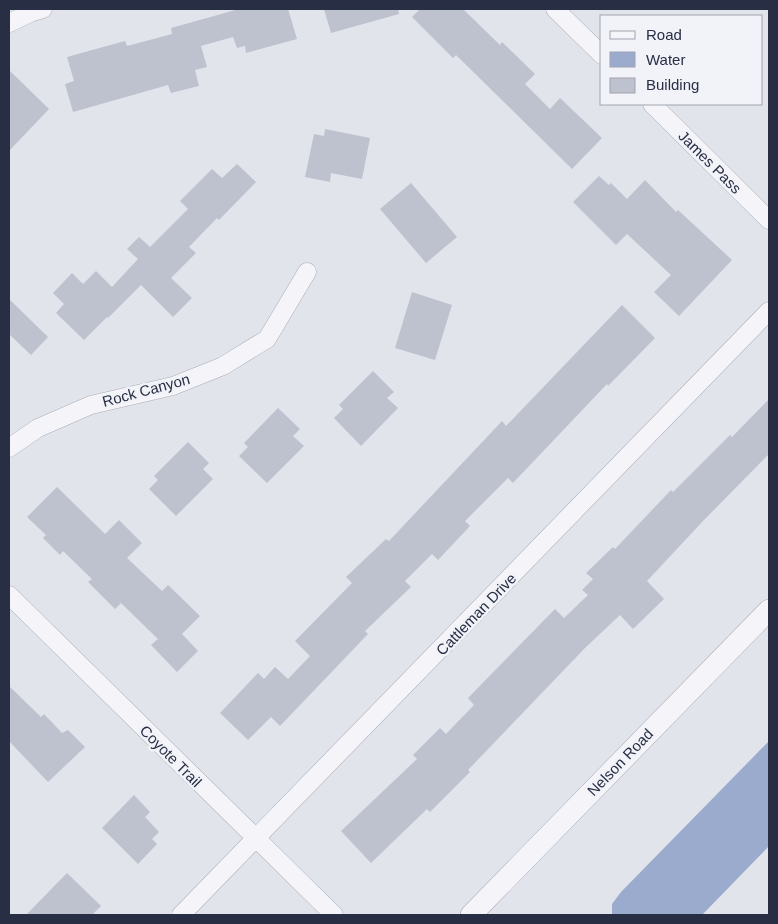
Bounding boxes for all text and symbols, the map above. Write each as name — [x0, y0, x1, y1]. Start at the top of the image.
legend — [600, 15, 763, 105]
text: Road — [646, 26, 682, 43]
text: Water — [646, 51, 685, 68]
text: Building — [646, 76, 699, 93]
street label: James Pass — [675, 127, 745, 197]
street label: Rock Canyon — [100, 370, 192, 410]
street label: Cattleman Drive — [433, 569, 519, 659]
street label: Coyote Trail — [137, 722, 205, 790]
street label: Nelson Road — [584, 725, 656, 799]

